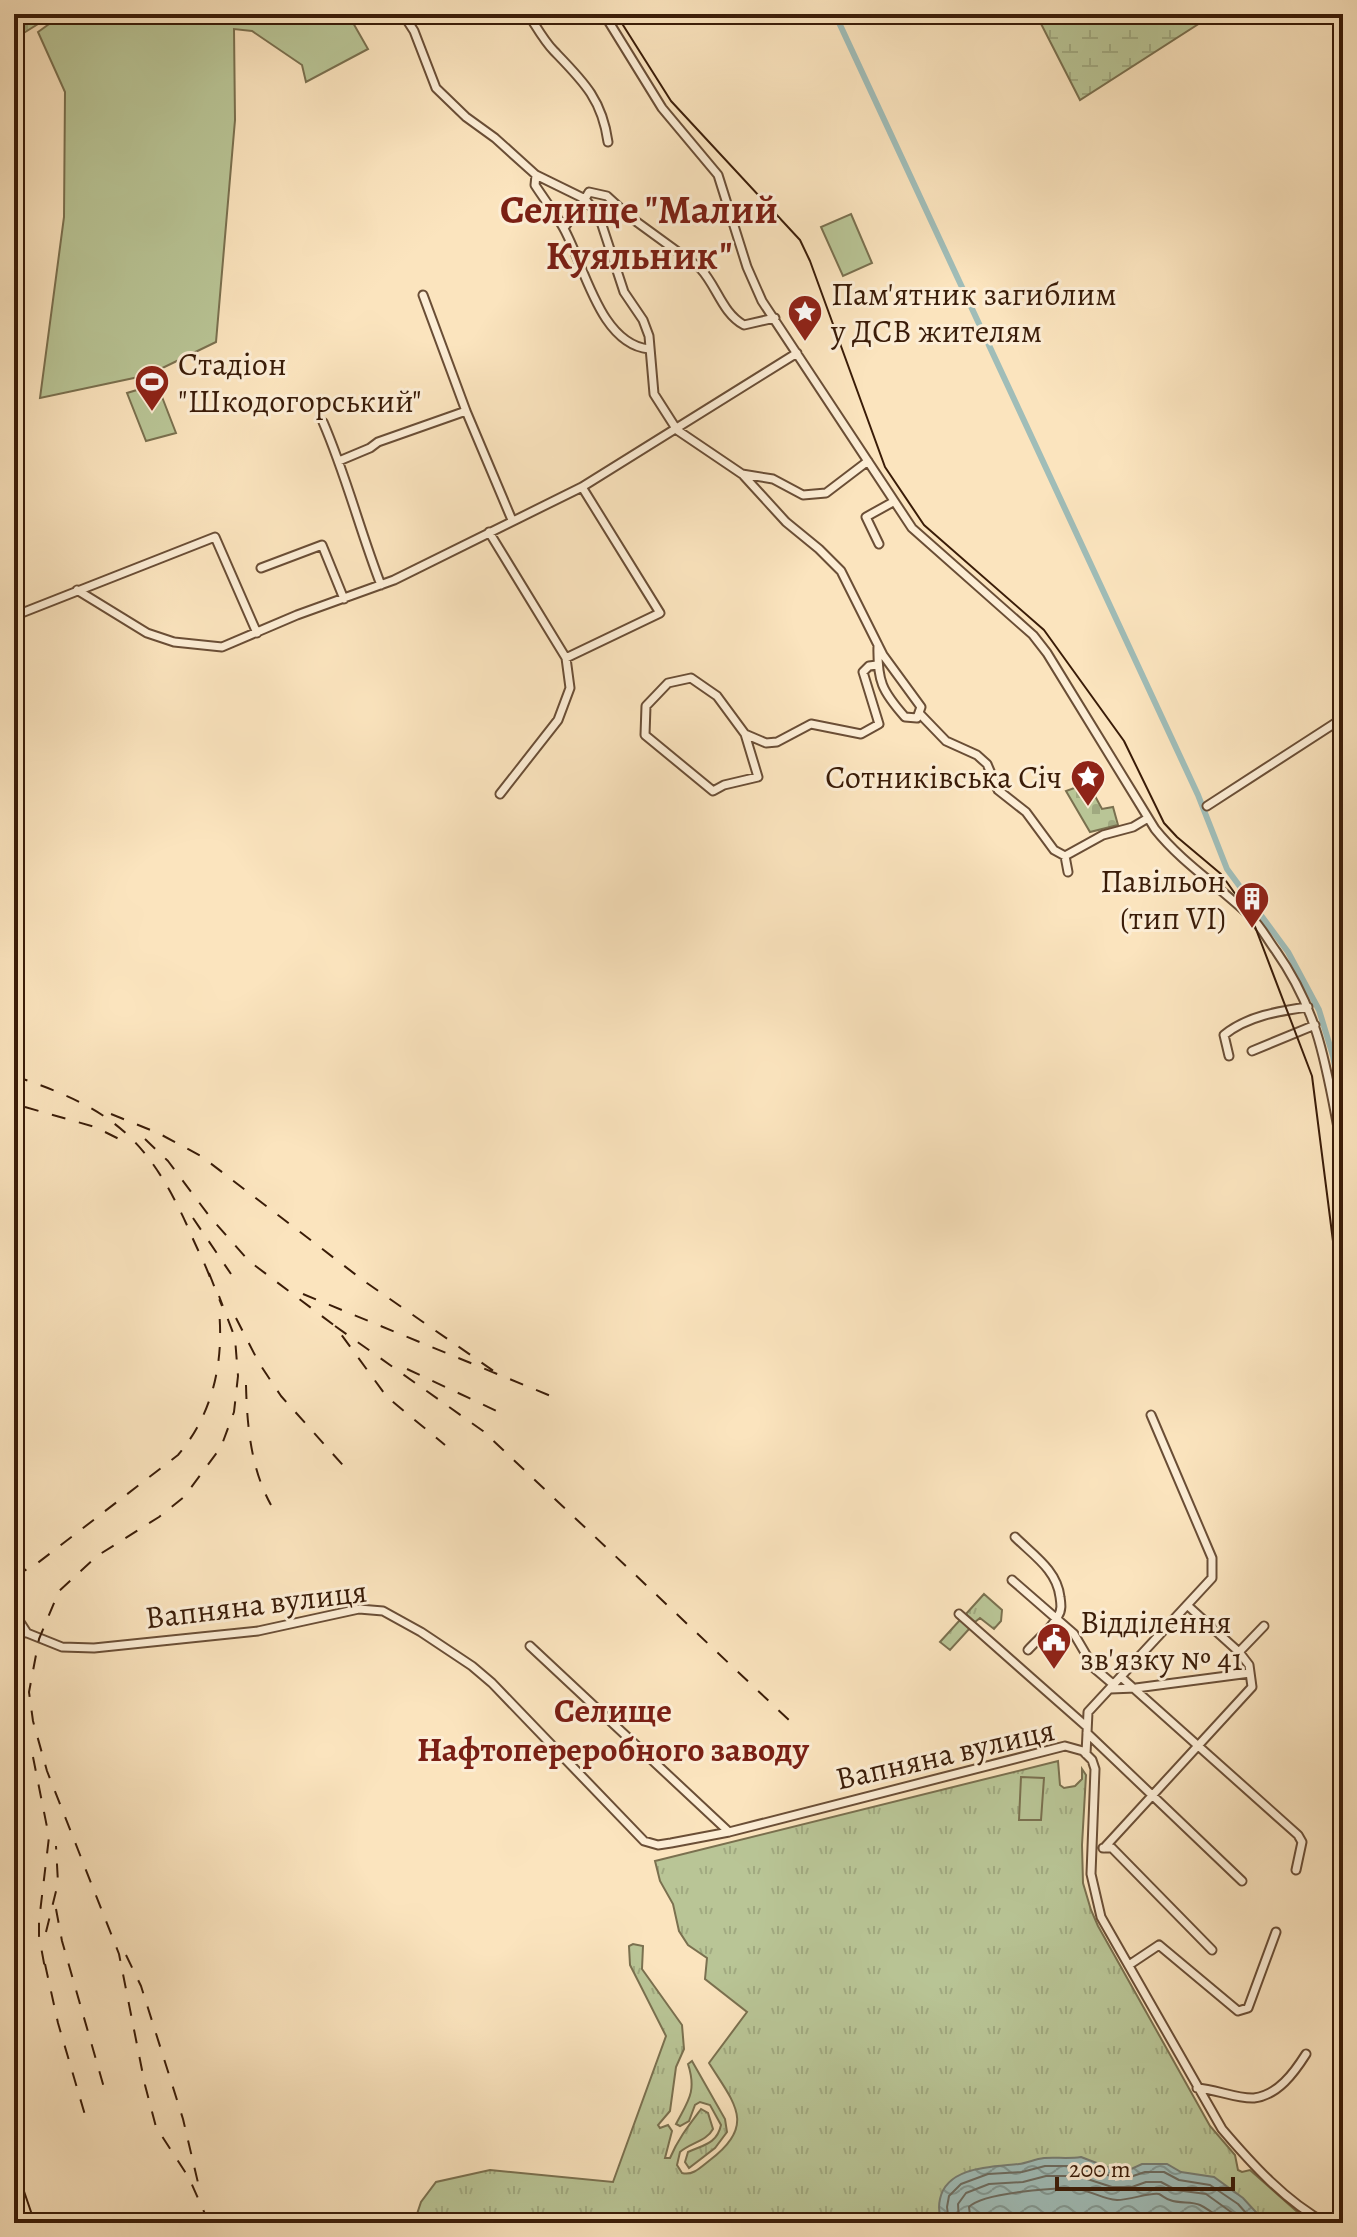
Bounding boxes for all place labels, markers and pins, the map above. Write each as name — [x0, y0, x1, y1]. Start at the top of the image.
place label: Пам'ятник загиблим у ДСВ жителям — [830, 272, 1117, 353]
place icon: Пам'ятник загиблим у ДСВ жителям — [786, 293, 824, 343]
place label: Стадіон "Шкодогорський" — [178, 342, 422, 423]
sports icon: Стадіон "Шкодогорський" — [133, 363, 171, 413]
place label: Сотниківська Січ — [825, 755, 1062, 799]
place icon: Сотниківська Січ — [1069, 758, 1107, 808]
place label: Павільон (тип VI) — [1100, 859, 1226, 940]
building icon: Павільон (тип VI) — [1233, 880, 1271, 930]
place label: Відділення зв'язку № 41 — [1080, 1600, 1243, 1681]
public building icon: Відділення зв'язку № 41 — [1035, 1621, 1073, 1671]

